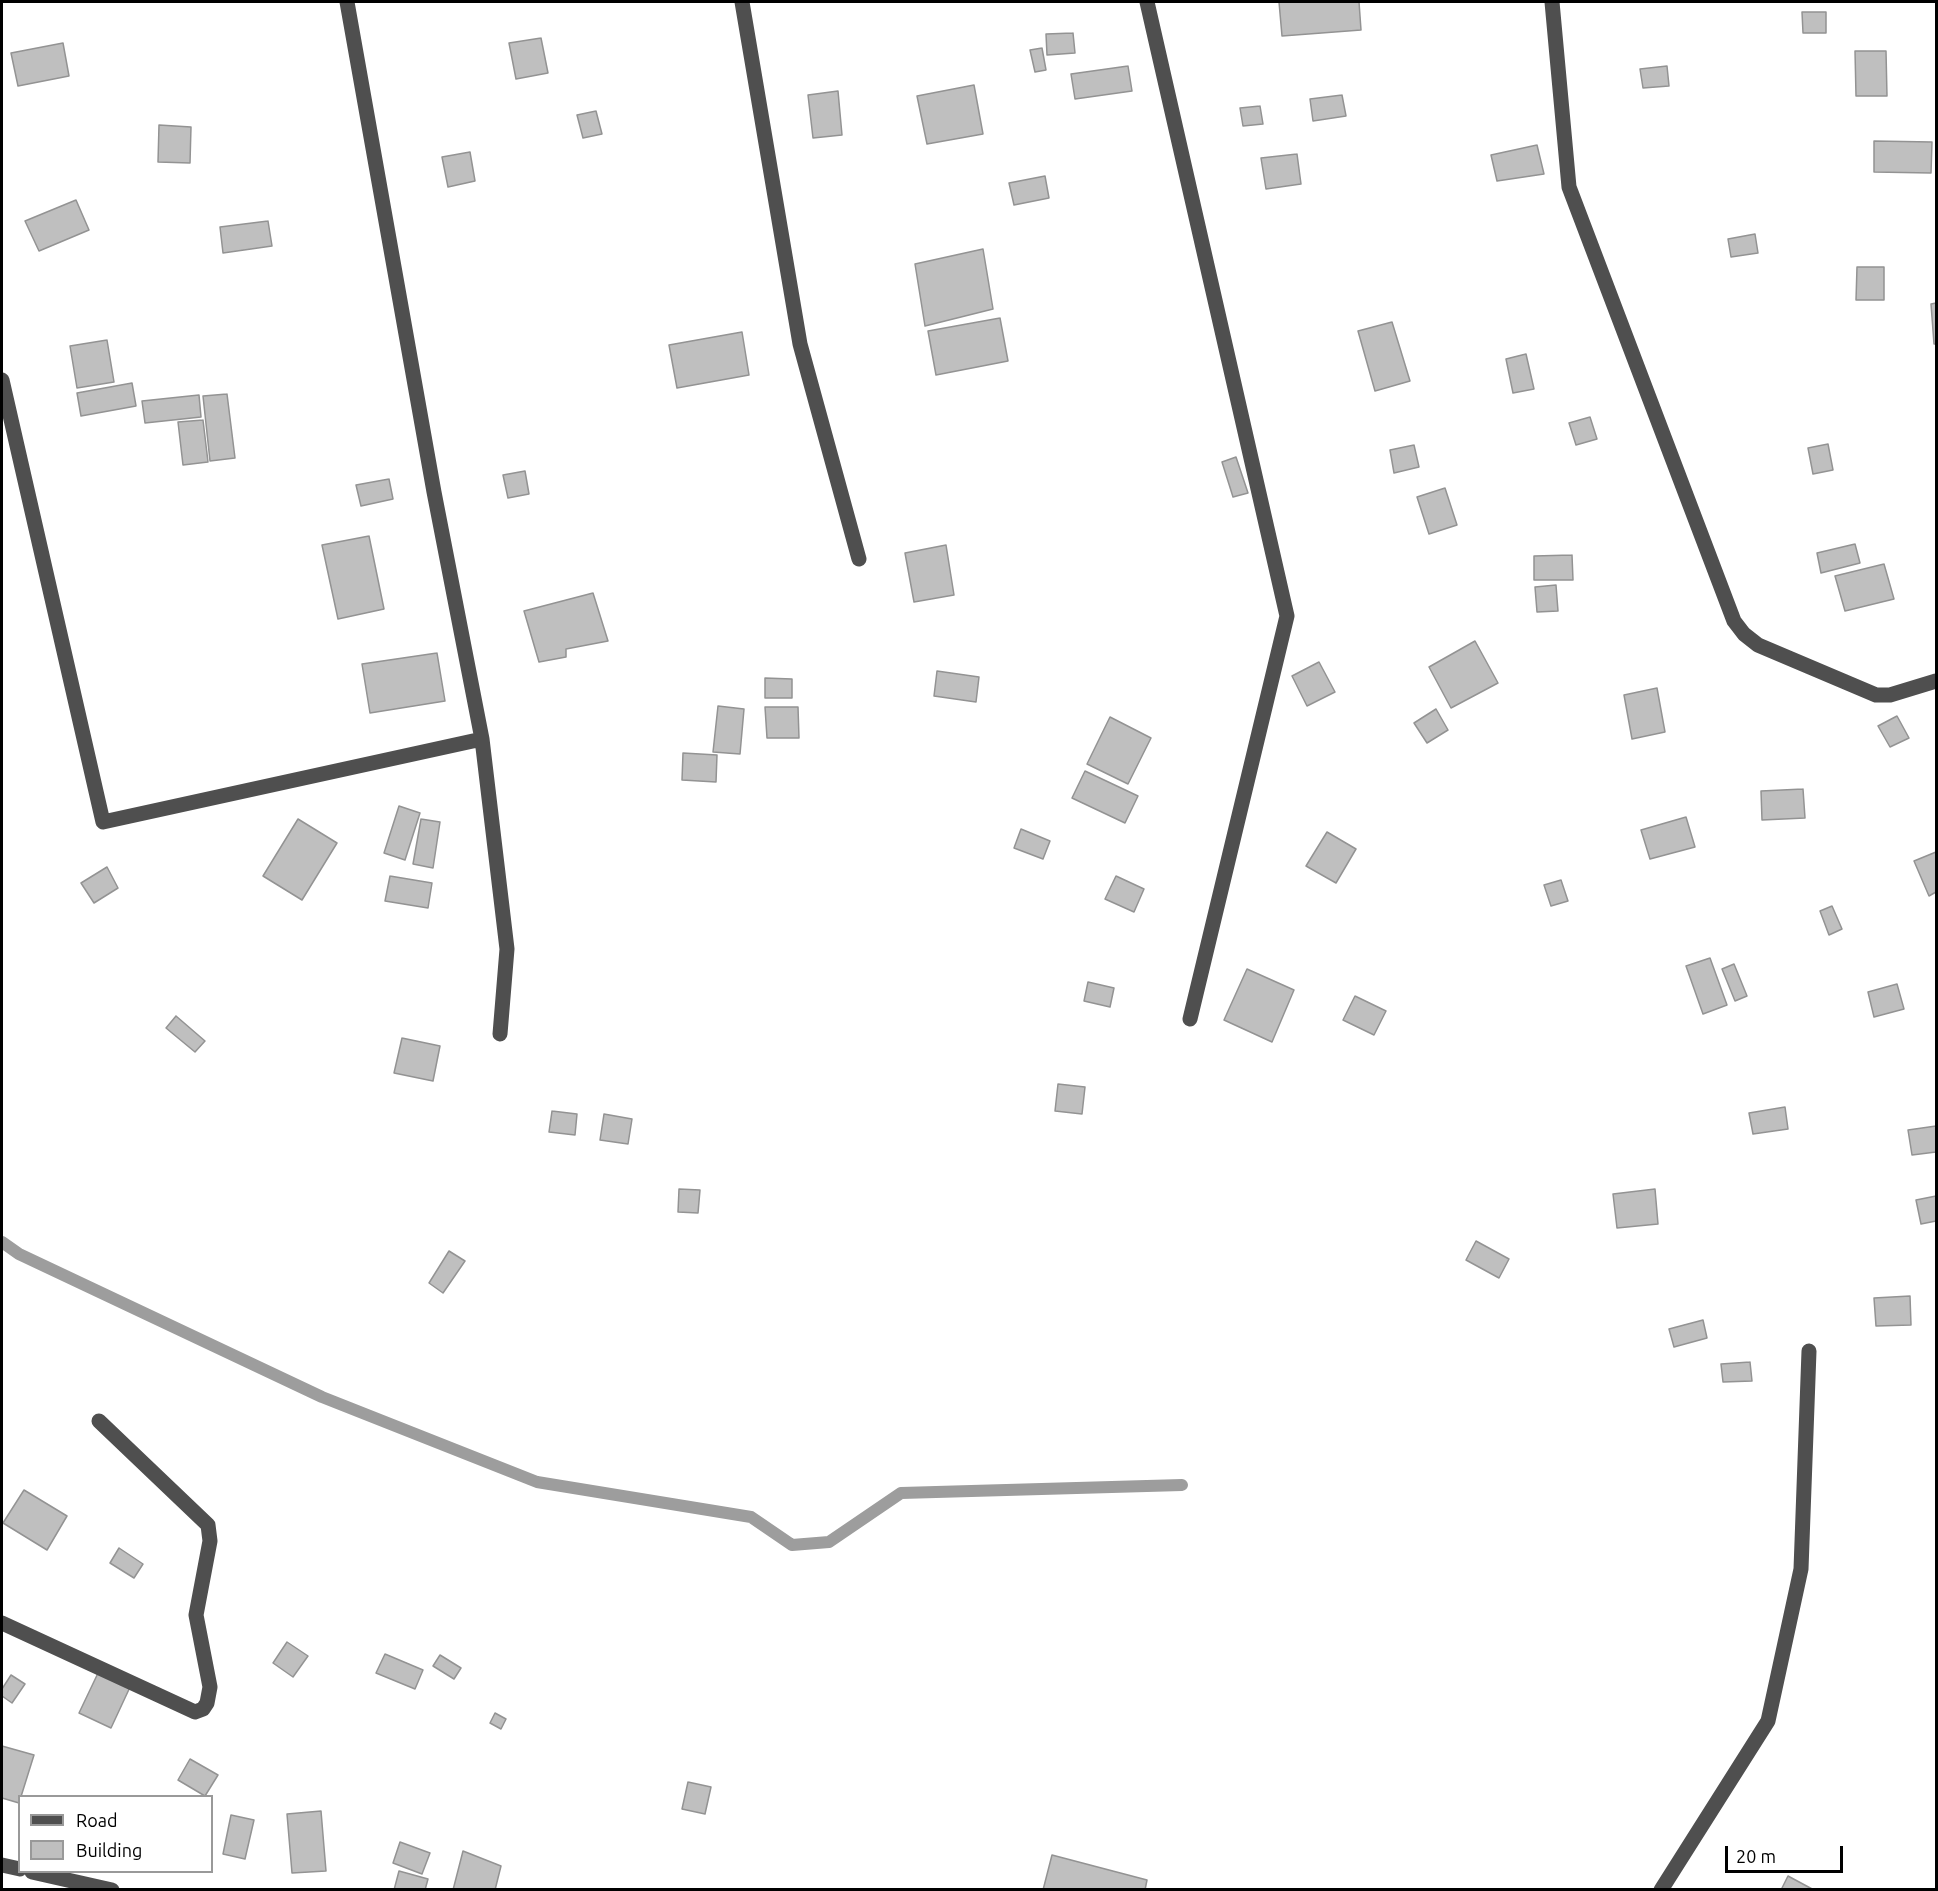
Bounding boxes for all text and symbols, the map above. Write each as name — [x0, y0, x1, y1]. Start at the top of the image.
legend — [18, 1795, 213, 1873]
text: Road — [76, 1810, 118, 1830]
scale bar — [1728, 1834, 1846, 1872]
text: Building — [76, 1840, 142, 1860]
text: 20 m — [1736, 1846, 1776, 1866]

